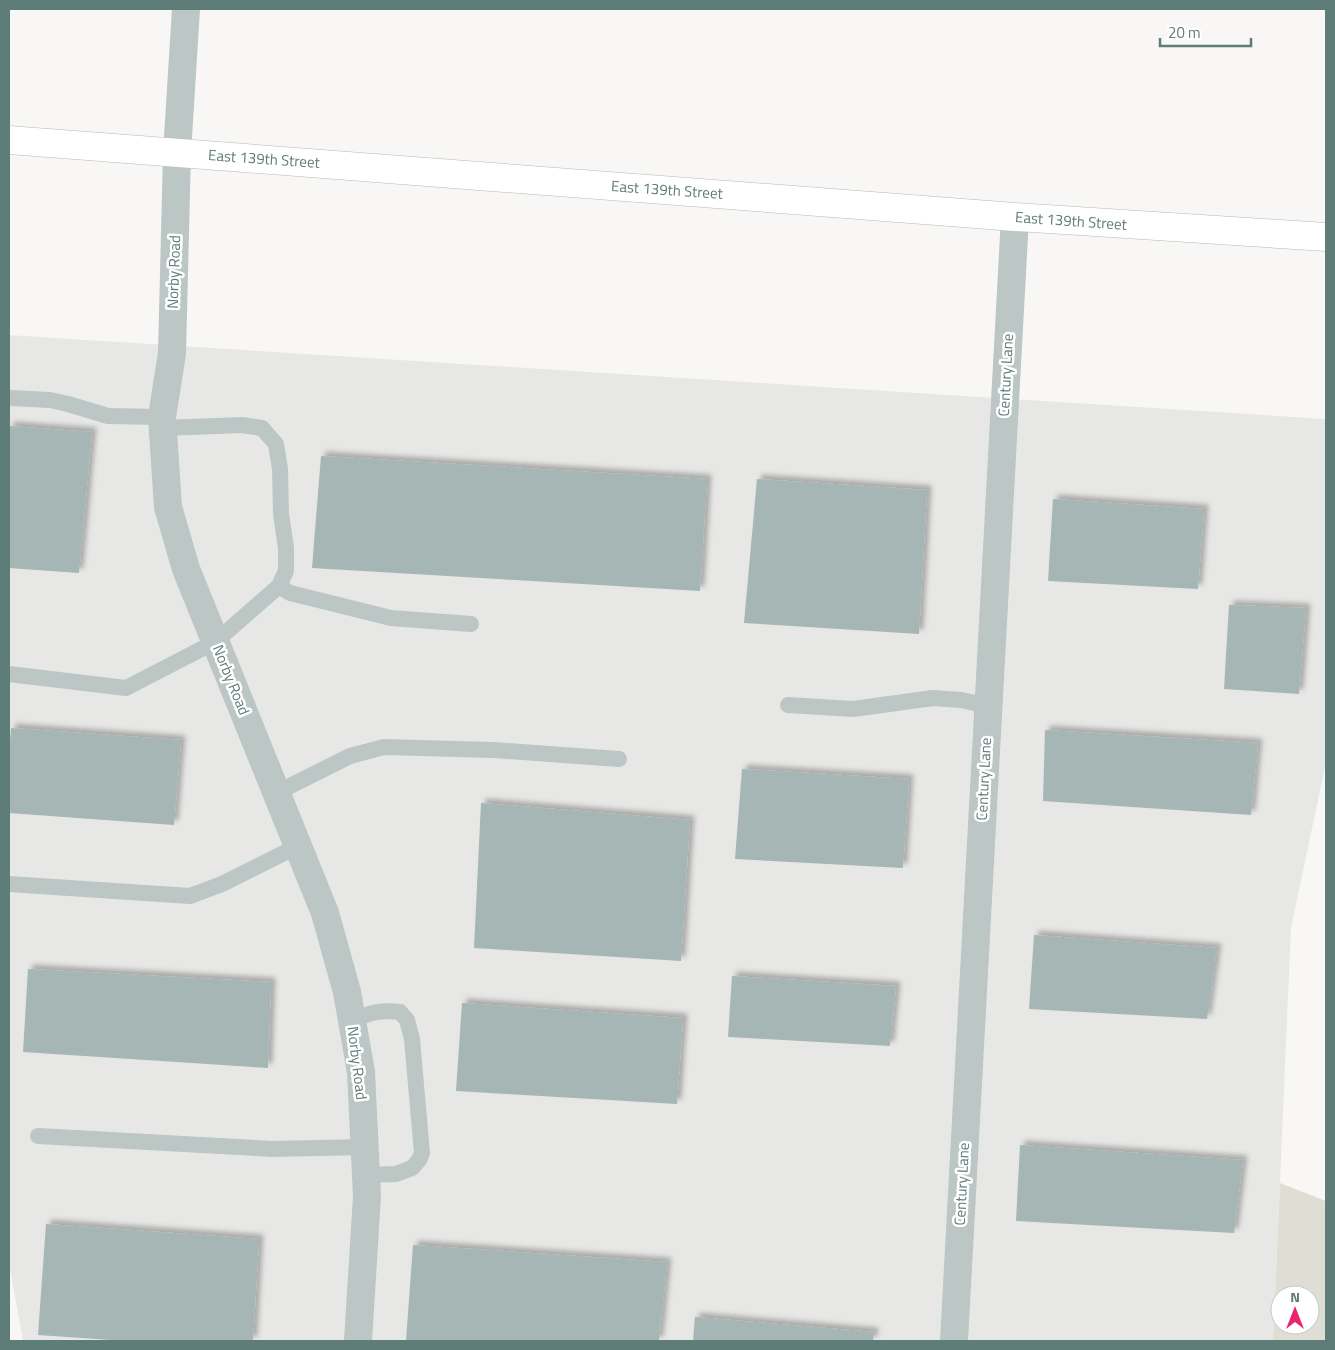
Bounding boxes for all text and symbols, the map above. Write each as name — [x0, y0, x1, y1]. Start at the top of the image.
scale bar — [1160, 15, 1251, 47]
text: 20 m — [1168, 21, 1201, 44]
street label: East 139th Street — [207, 143, 321, 174]
street label: East 139th Street — [610, 174, 724, 205]
street label: East 139th Street — [1014, 205, 1128, 236]
street label: Norby Road — [161, 235, 186, 309]
street label: Century Lane — [992, 333, 1019, 417]
street label: Norby Road — [207, 641, 256, 718]
street label: Century Lane — [970, 737, 997, 821]
street label: Norby Road — [342, 1025, 373, 1101]
street label: Century Lane — [948, 1142, 975, 1226]
north arrow — [1270, 1285, 1320, 1335]
text: N — [1290, 1286, 1300, 1307]

